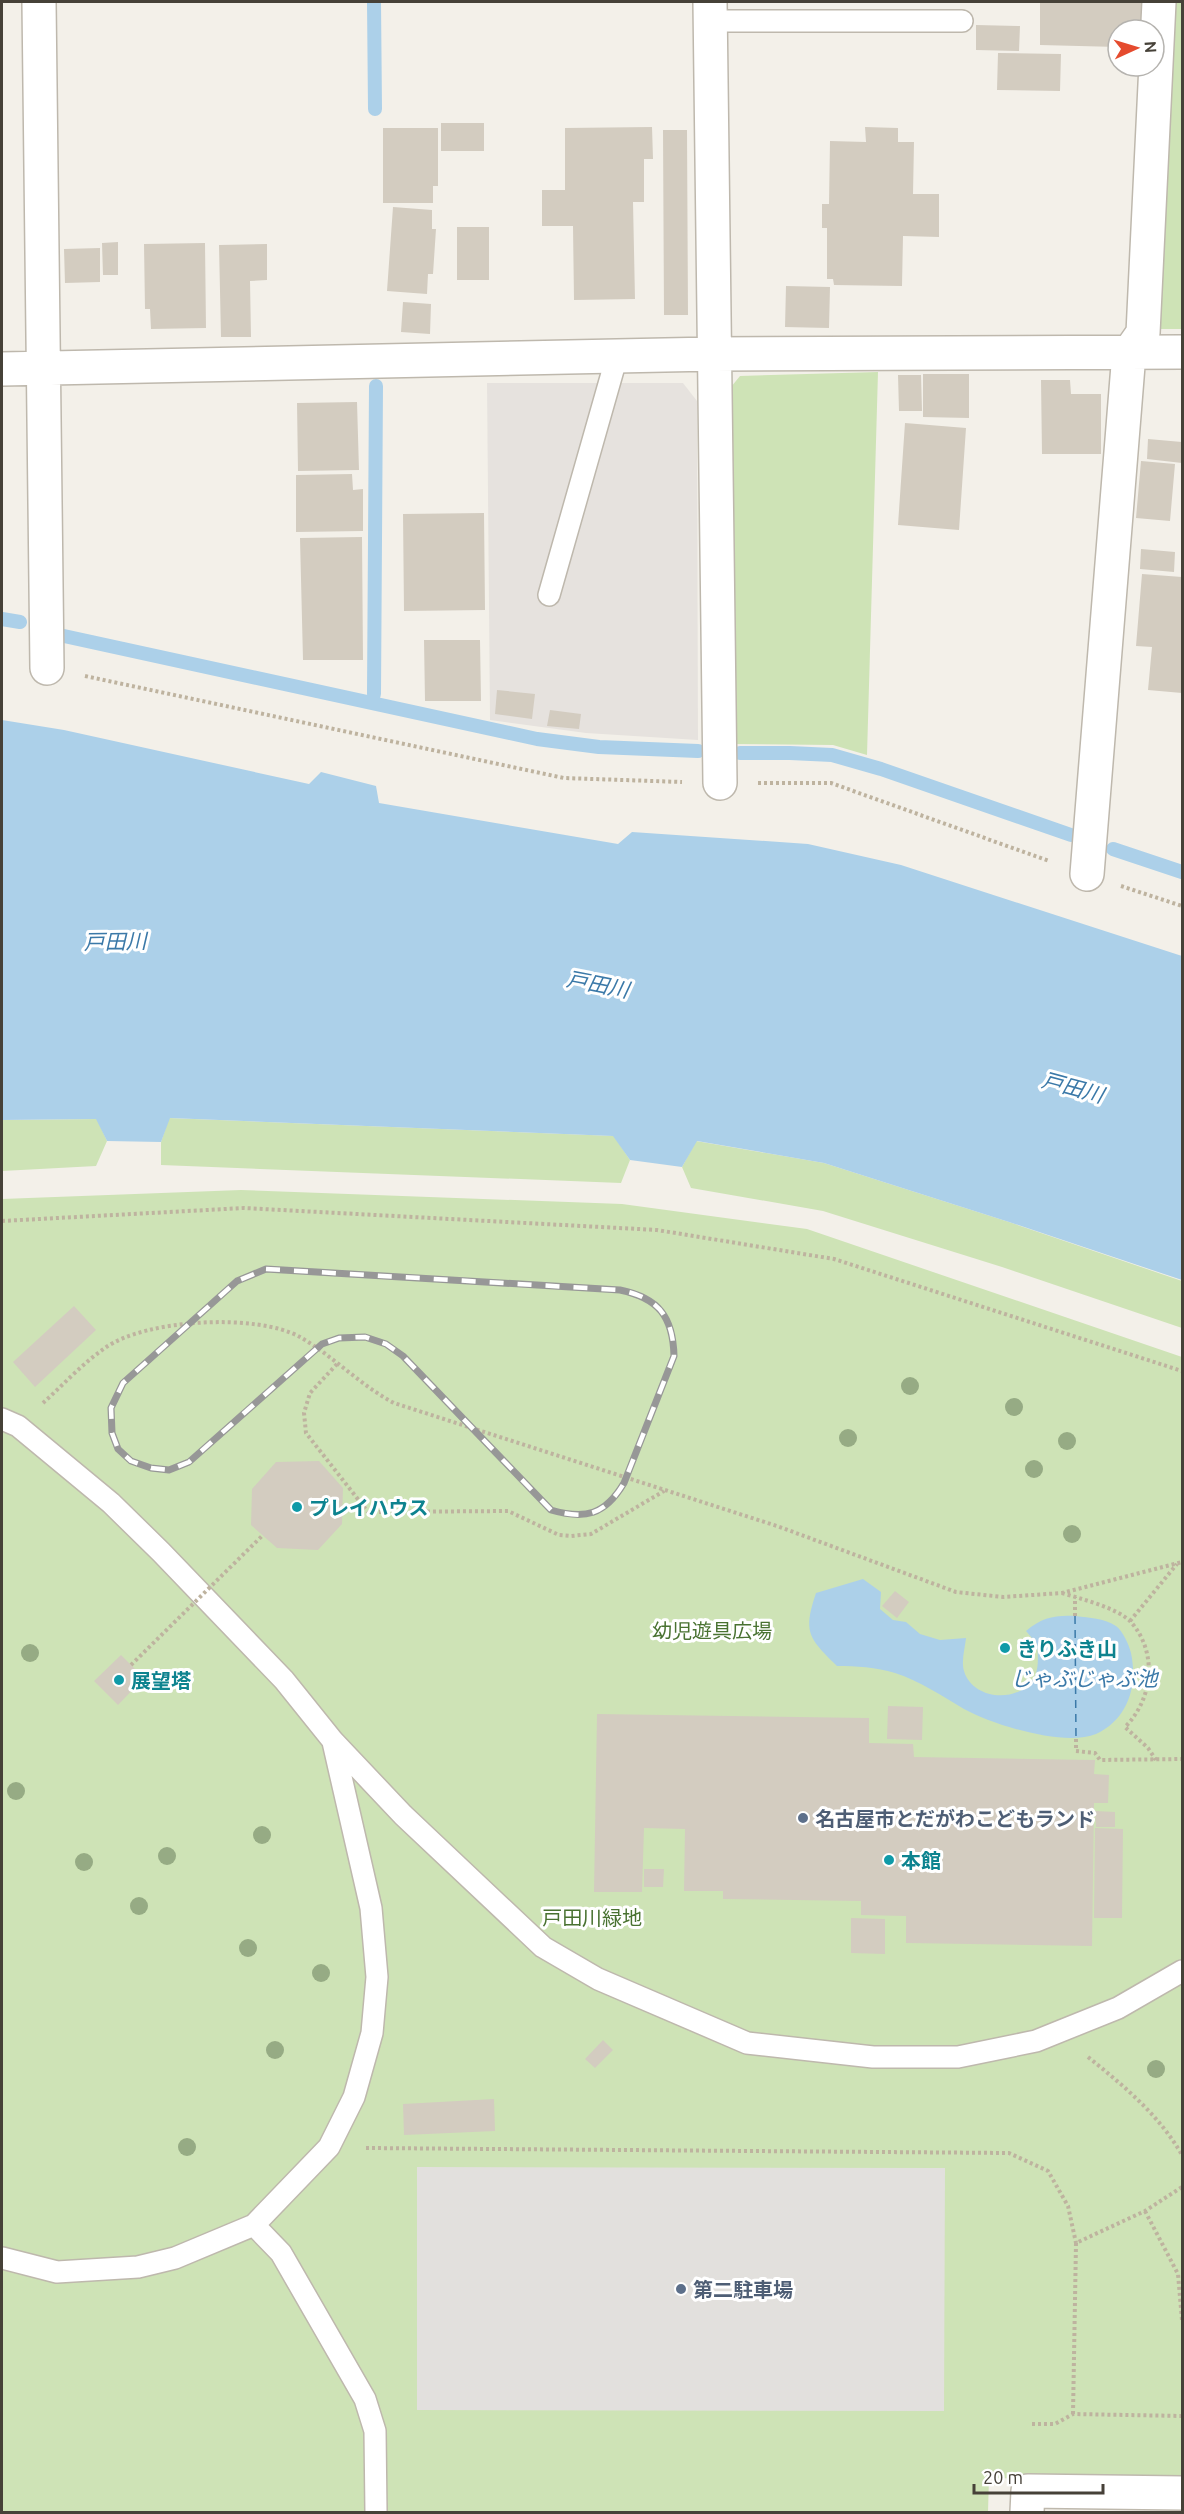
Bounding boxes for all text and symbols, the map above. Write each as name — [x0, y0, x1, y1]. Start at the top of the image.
north arrow — [1106, 18, 1166, 78]
text: N — [1142, 40, 1160, 54]
water label: 戸田川 — [83, 928, 149, 954]
water label: 戸田川 — [565, 966, 633, 1002]
water label: 戸田川 — [1039, 1067, 1108, 1107]
place label: プレイハウス — [309, 1496, 429, 1519]
marker: プレイハウス — [290, 1500, 304, 1514]
park label: 幼児遊具広場 — [652, 1619, 772, 1642]
place label: きりふき山 — [1017, 1637, 1117, 1660]
marker: きりふき山 — [998, 1641, 1012, 1655]
water label: じゃぶじゃぶ池 — [1011, 1666, 1159, 1690]
place label: 展望塔 — [131, 1669, 191, 1692]
marker: 展望塔 — [112, 1673, 126, 1687]
place label: 名古屋市とだがわこどもランド — [815, 1807, 1095, 1830]
marker: 名古屋市とだがわこどもランド — [796, 1811, 810, 1825]
place label: 本館 — [901, 1849, 941, 1872]
marker: 本館 — [882, 1853, 896, 1867]
park label: 戸田川緑地 — [542, 1906, 642, 1929]
place label: 第二駐車場 — [693, 2278, 793, 2301]
marker: 第二駐車場 — [674, 2282, 688, 2296]
scale bar — [974, 2457, 1103, 2495]
text: 20 m — [983, 2467, 1023, 2487]

